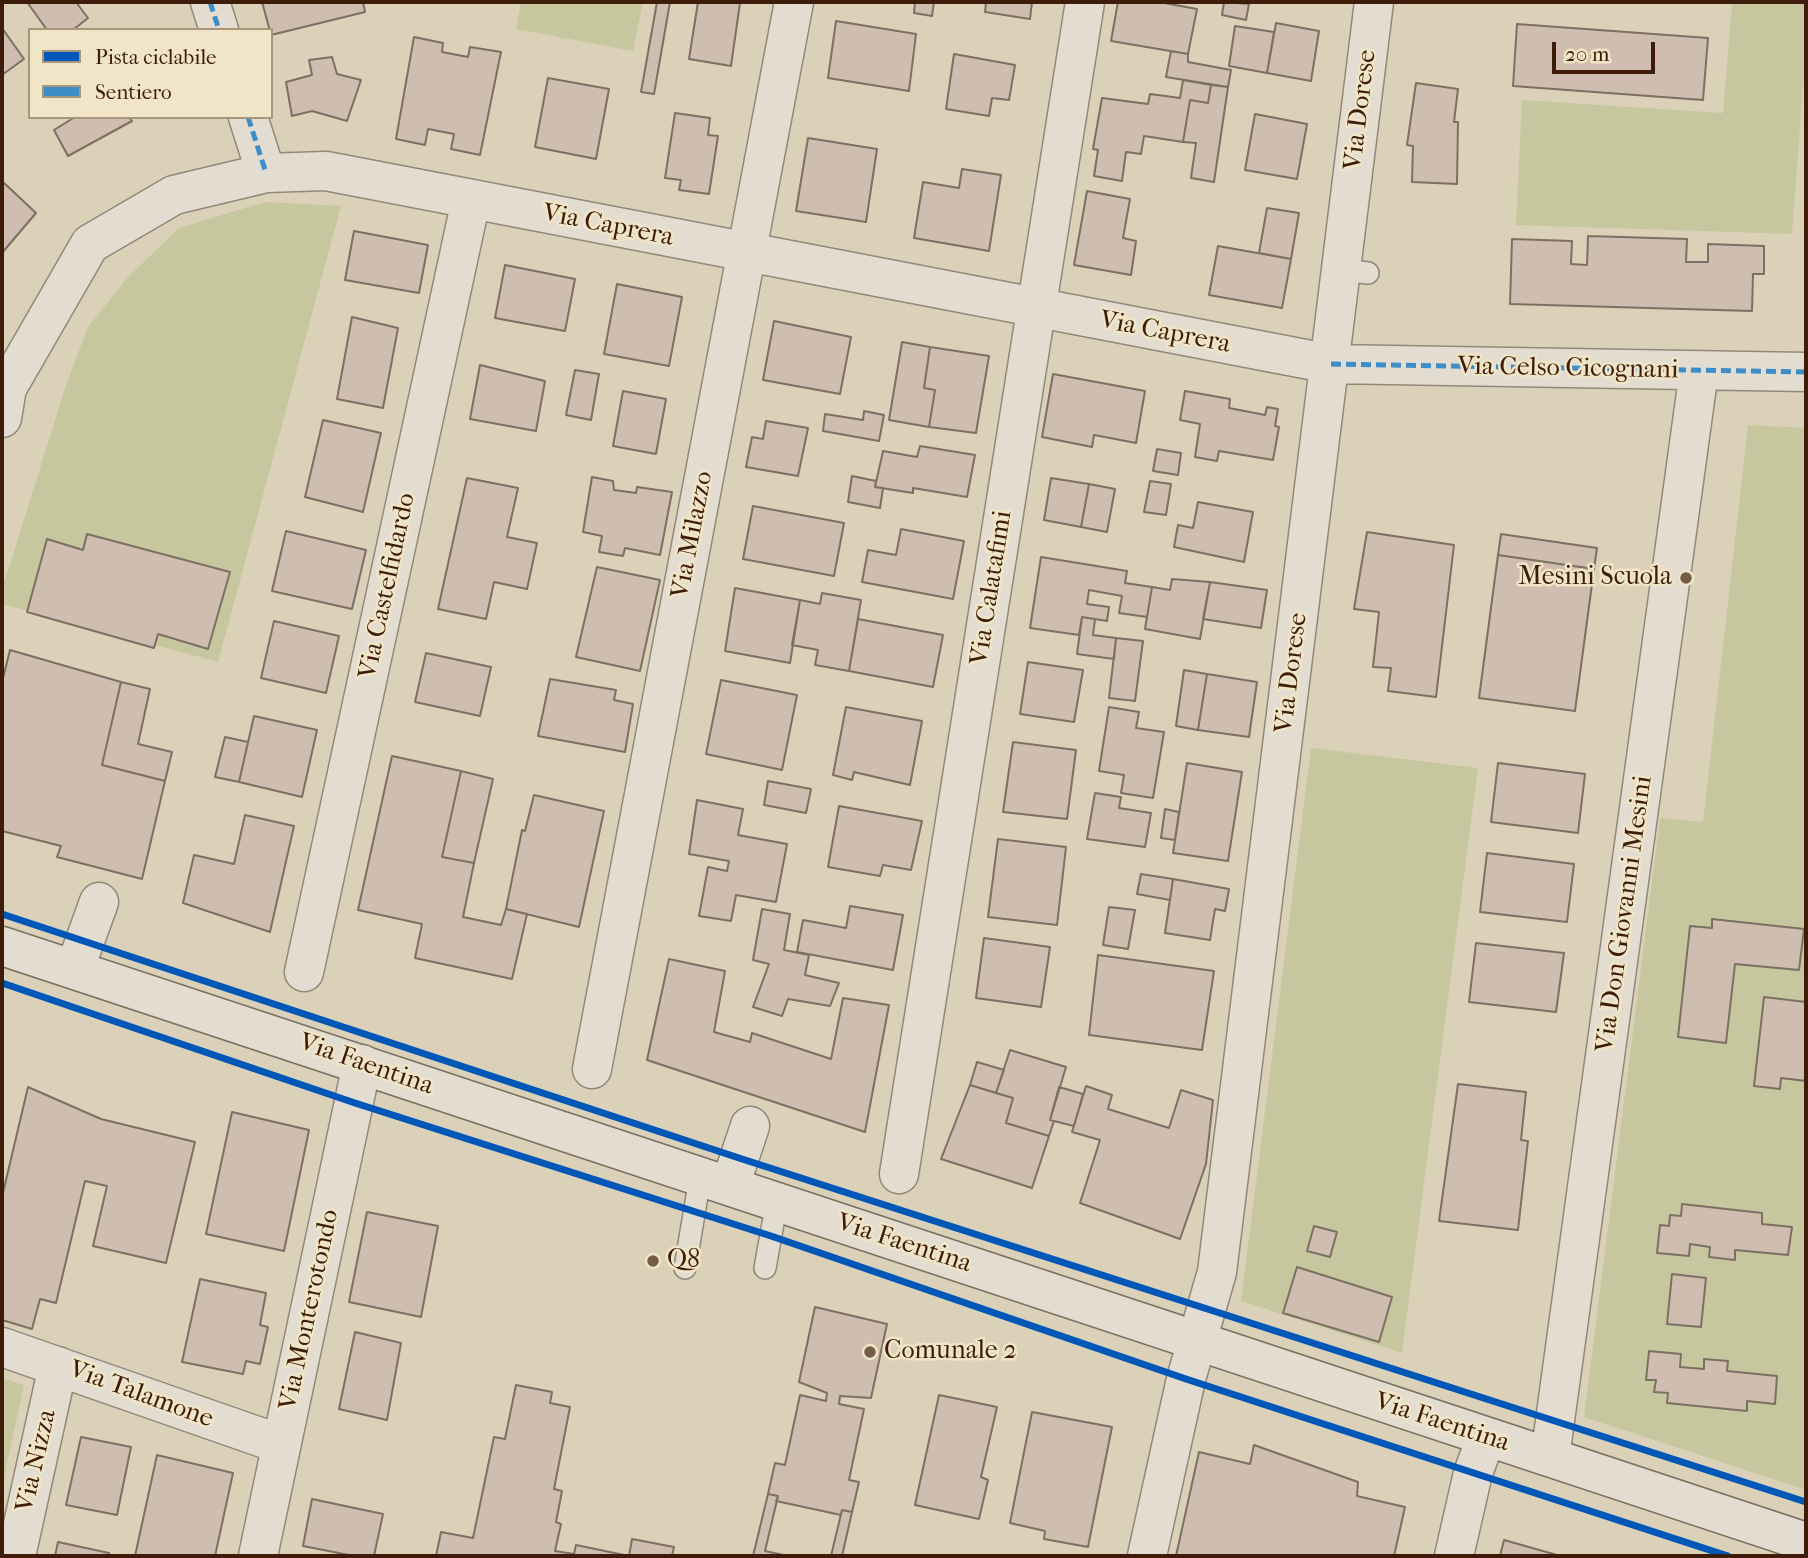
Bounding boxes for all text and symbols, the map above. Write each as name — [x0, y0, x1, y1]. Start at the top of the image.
legend — [28, 28, 273, 119]
scale bar — [1556, 28, 1659, 72]
text: 20 m — [1565, 42, 1609, 66]
text: Pista ciclabile — [95, 45, 216, 69]
street label: Via Dorese — [1338, 48, 1384, 172]
text: Sentiero — [95, 80, 172, 104]
street label: Via Caprera — [540, 198, 676, 254]
street label: Via Caprera — [1097, 305, 1233, 361]
street label: Via Celso Cicognani — [1457, 351, 1679, 387]
street label: Via Milazzo — [665, 469, 721, 601]
street label: Via Castelfidardo — [353, 490, 423, 682]
street label: Via Calatafimi — [964, 509, 1020, 667]
place label: Mesini Scuola — [1518, 562, 1672, 594]
marker: Mesini Scuola — [1678, 570, 1694, 586]
street label: Via Dorese — [1269, 611, 1315, 735]
street label: Via Don Giovanni Mesini — [1590, 774, 1660, 1054]
street label: Via Faentina — [295, 1027, 437, 1103]
street label: Via Monterotondo — [274, 1207, 346, 1413]
street label: Via Faentina — [833, 1208, 975, 1280]
place label: Q8 — [667, 1245, 700, 1277]
marker: Q8 — [645, 1253, 661, 1269]
place label: Comunale 2 — [884, 1336, 1017, 1368]
marker: Comunale 2 — [862, 1344, 878, 1360]
street label: Via Talamone — [65, 1355, 217, 1435]
street label: Via Faentina — [1371, 1387, 1513, 1459]
street label: Via Nizza — [10, 1407, 64, 1515]

